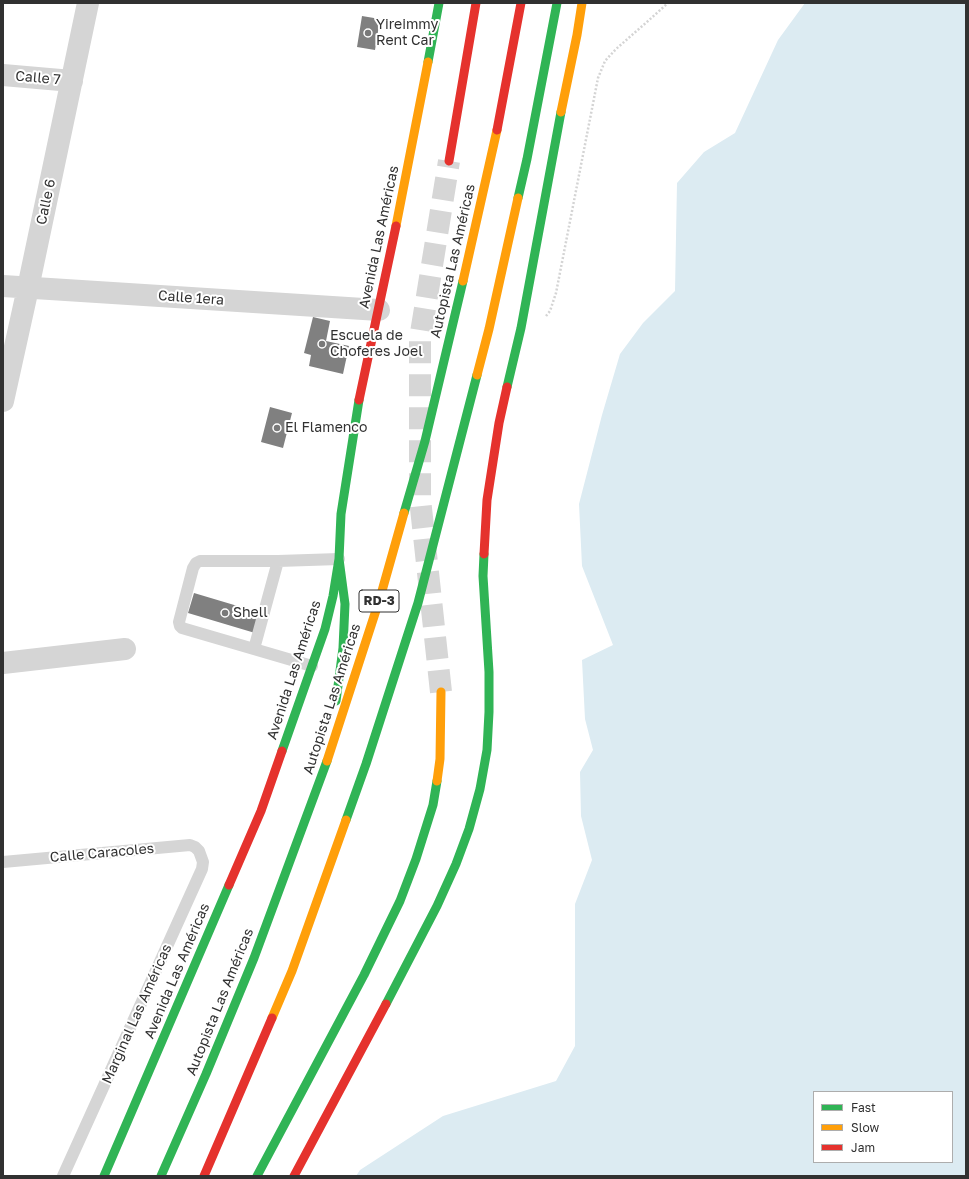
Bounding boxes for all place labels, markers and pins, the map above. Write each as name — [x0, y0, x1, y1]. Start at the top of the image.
place label: Yireimmy Rent Car — [376, 17, 438, 50]
marker: Yireimmy Rent Car — [363, 28, 373, 38]
place label: Escuela de Choferes Joel — [330, 328, 423, 360]
marker: Escuela de Choferes Joel — [317, 339, 327, 349]
place label: El Flamenco — [285, 420, 367, 436]
marker: El Flamenco — [272, 423, 282, 433]
place label: Shell — [233, 605, 268, 621]
marker: Shell — [220, 608, 230, 618]

